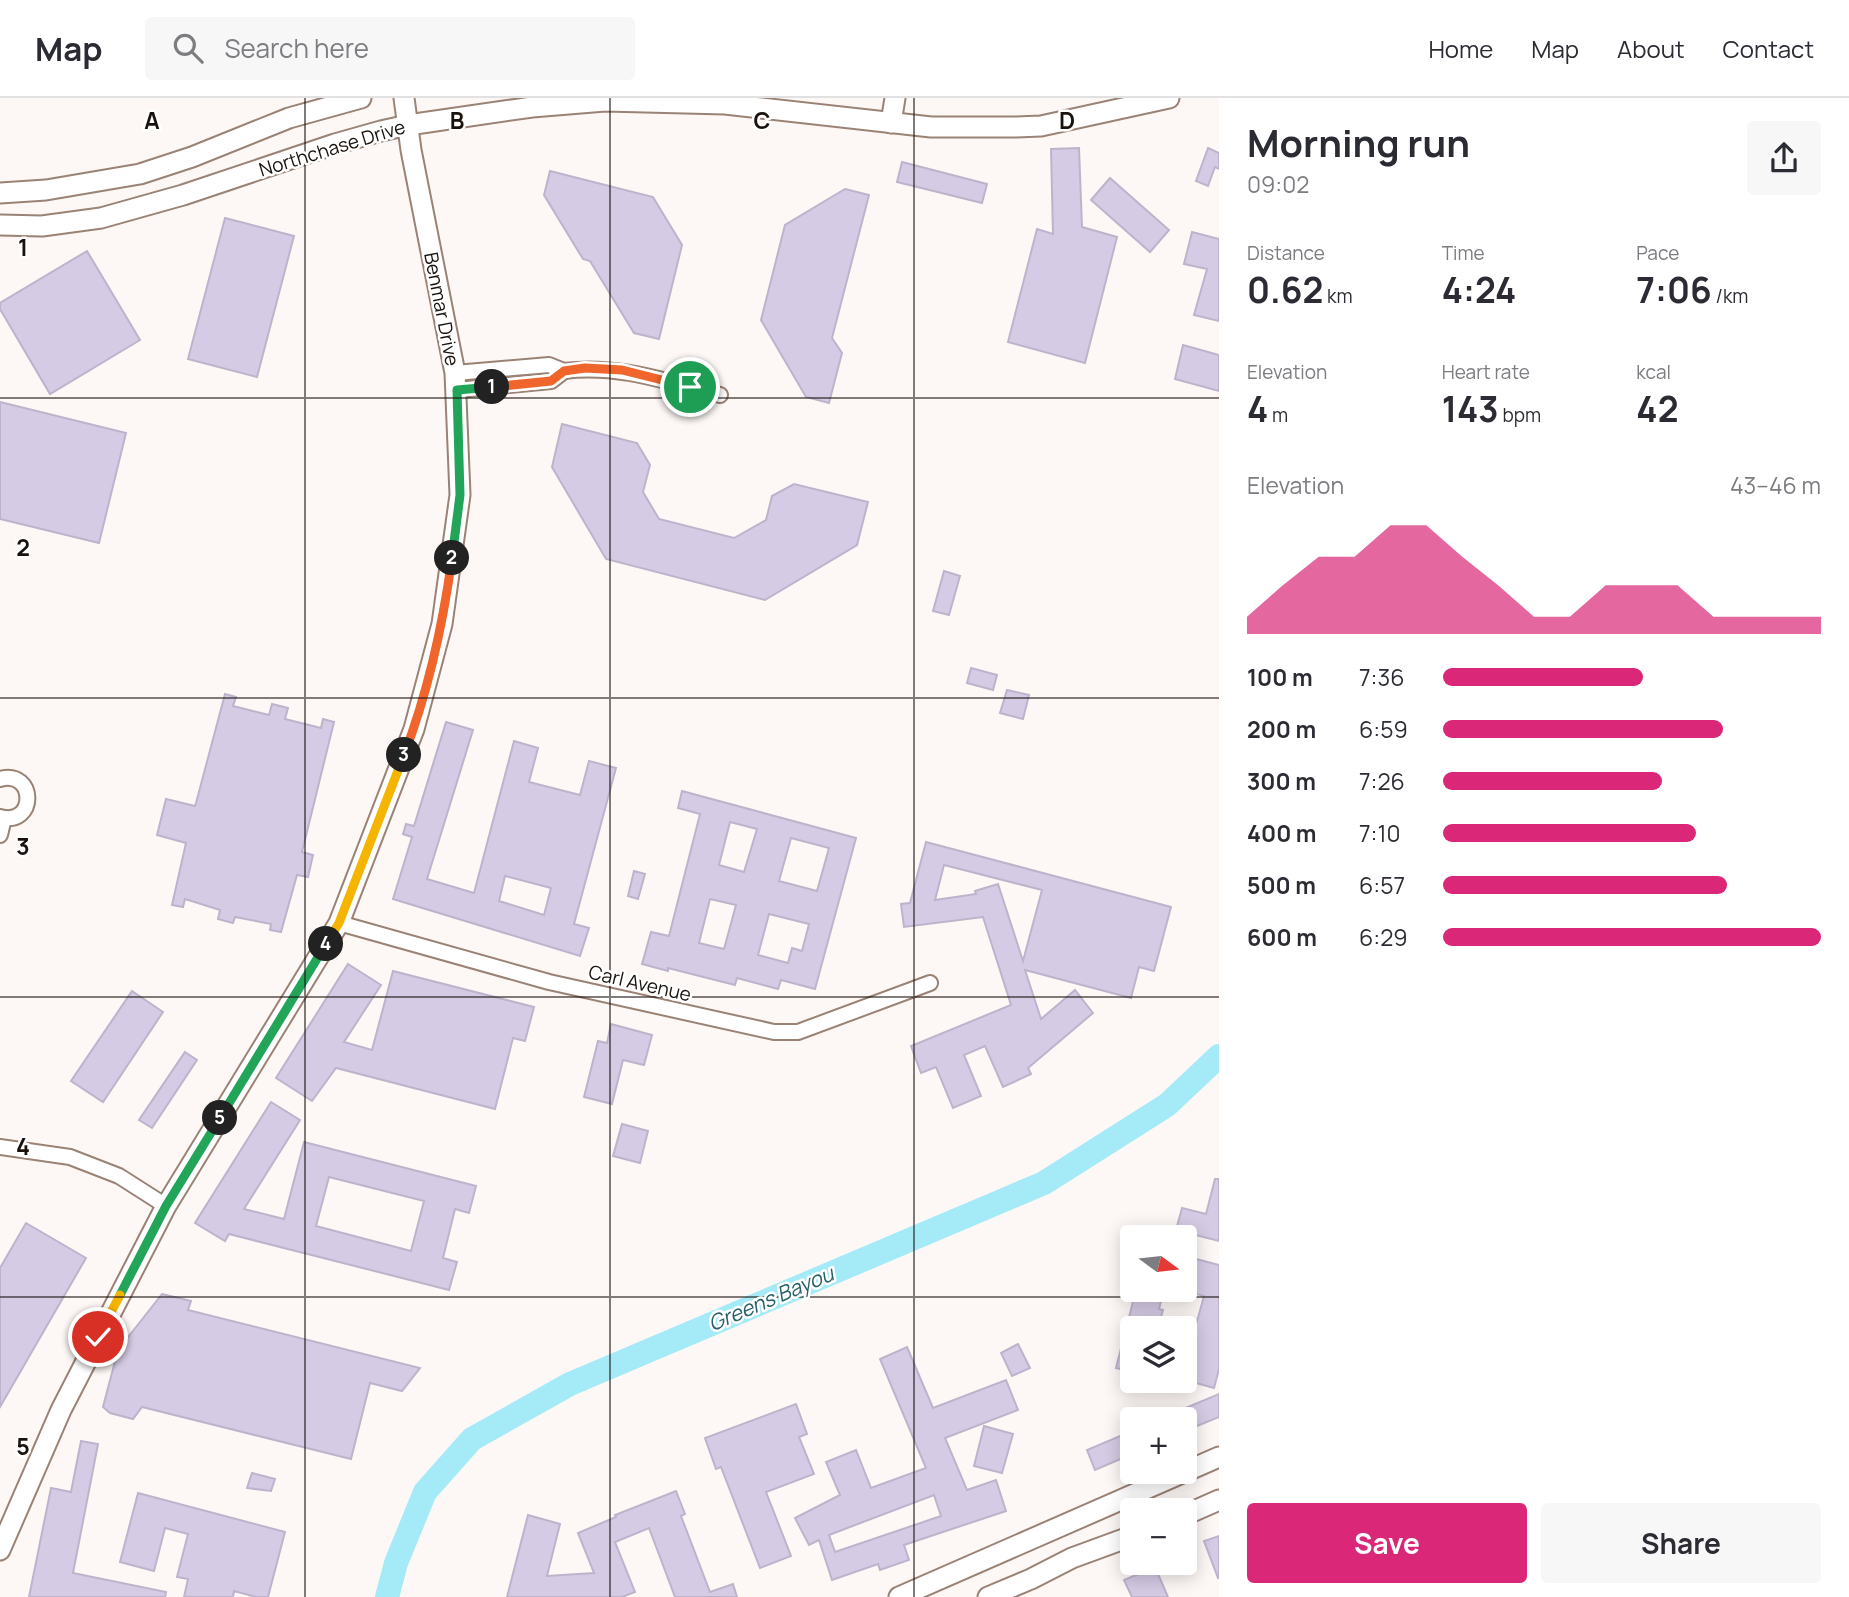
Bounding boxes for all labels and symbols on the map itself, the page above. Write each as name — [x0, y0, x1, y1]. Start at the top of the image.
text: A — [144, 104, 160, 136]
text: B — [450, 104, 464, 136]
text: C — [754, 104, 771, 136]
text: D — [1059, 104, 1075, 136]
street label: Northchase Drive — [256, 113, 408, 183]
text: 1 — [18, 231, 28, 263]
street label: Benmar Drive — [418, 250, 466, 368]
pin — [660, 357, 720, 417]
pin: 1 — [475, 370, 510, 404]
text: 2 — [16, 531, 30, 563]
pin: 2 — [434, 540, 470, 575]
pin: 3 — [386, 738, 422, 772]
text: 3 — [16, 830, 30, 862]
pin: 4 — [308, 926, 344, 962]
street label: Carl Avenue — [586, 959, 694, 1007]
pin: 5 — [202, 1100, 238, 1136]
text: 4 — [16, 1130, 30, 1162]
north arrow — [1120, 1225, 1197, 1302]
water label: Greens Bayou — [704, 1259, 839, 1337]
pin — [68, 1307, 128, 1367]
text: 5 — [16, 1430, 30, 1462]

